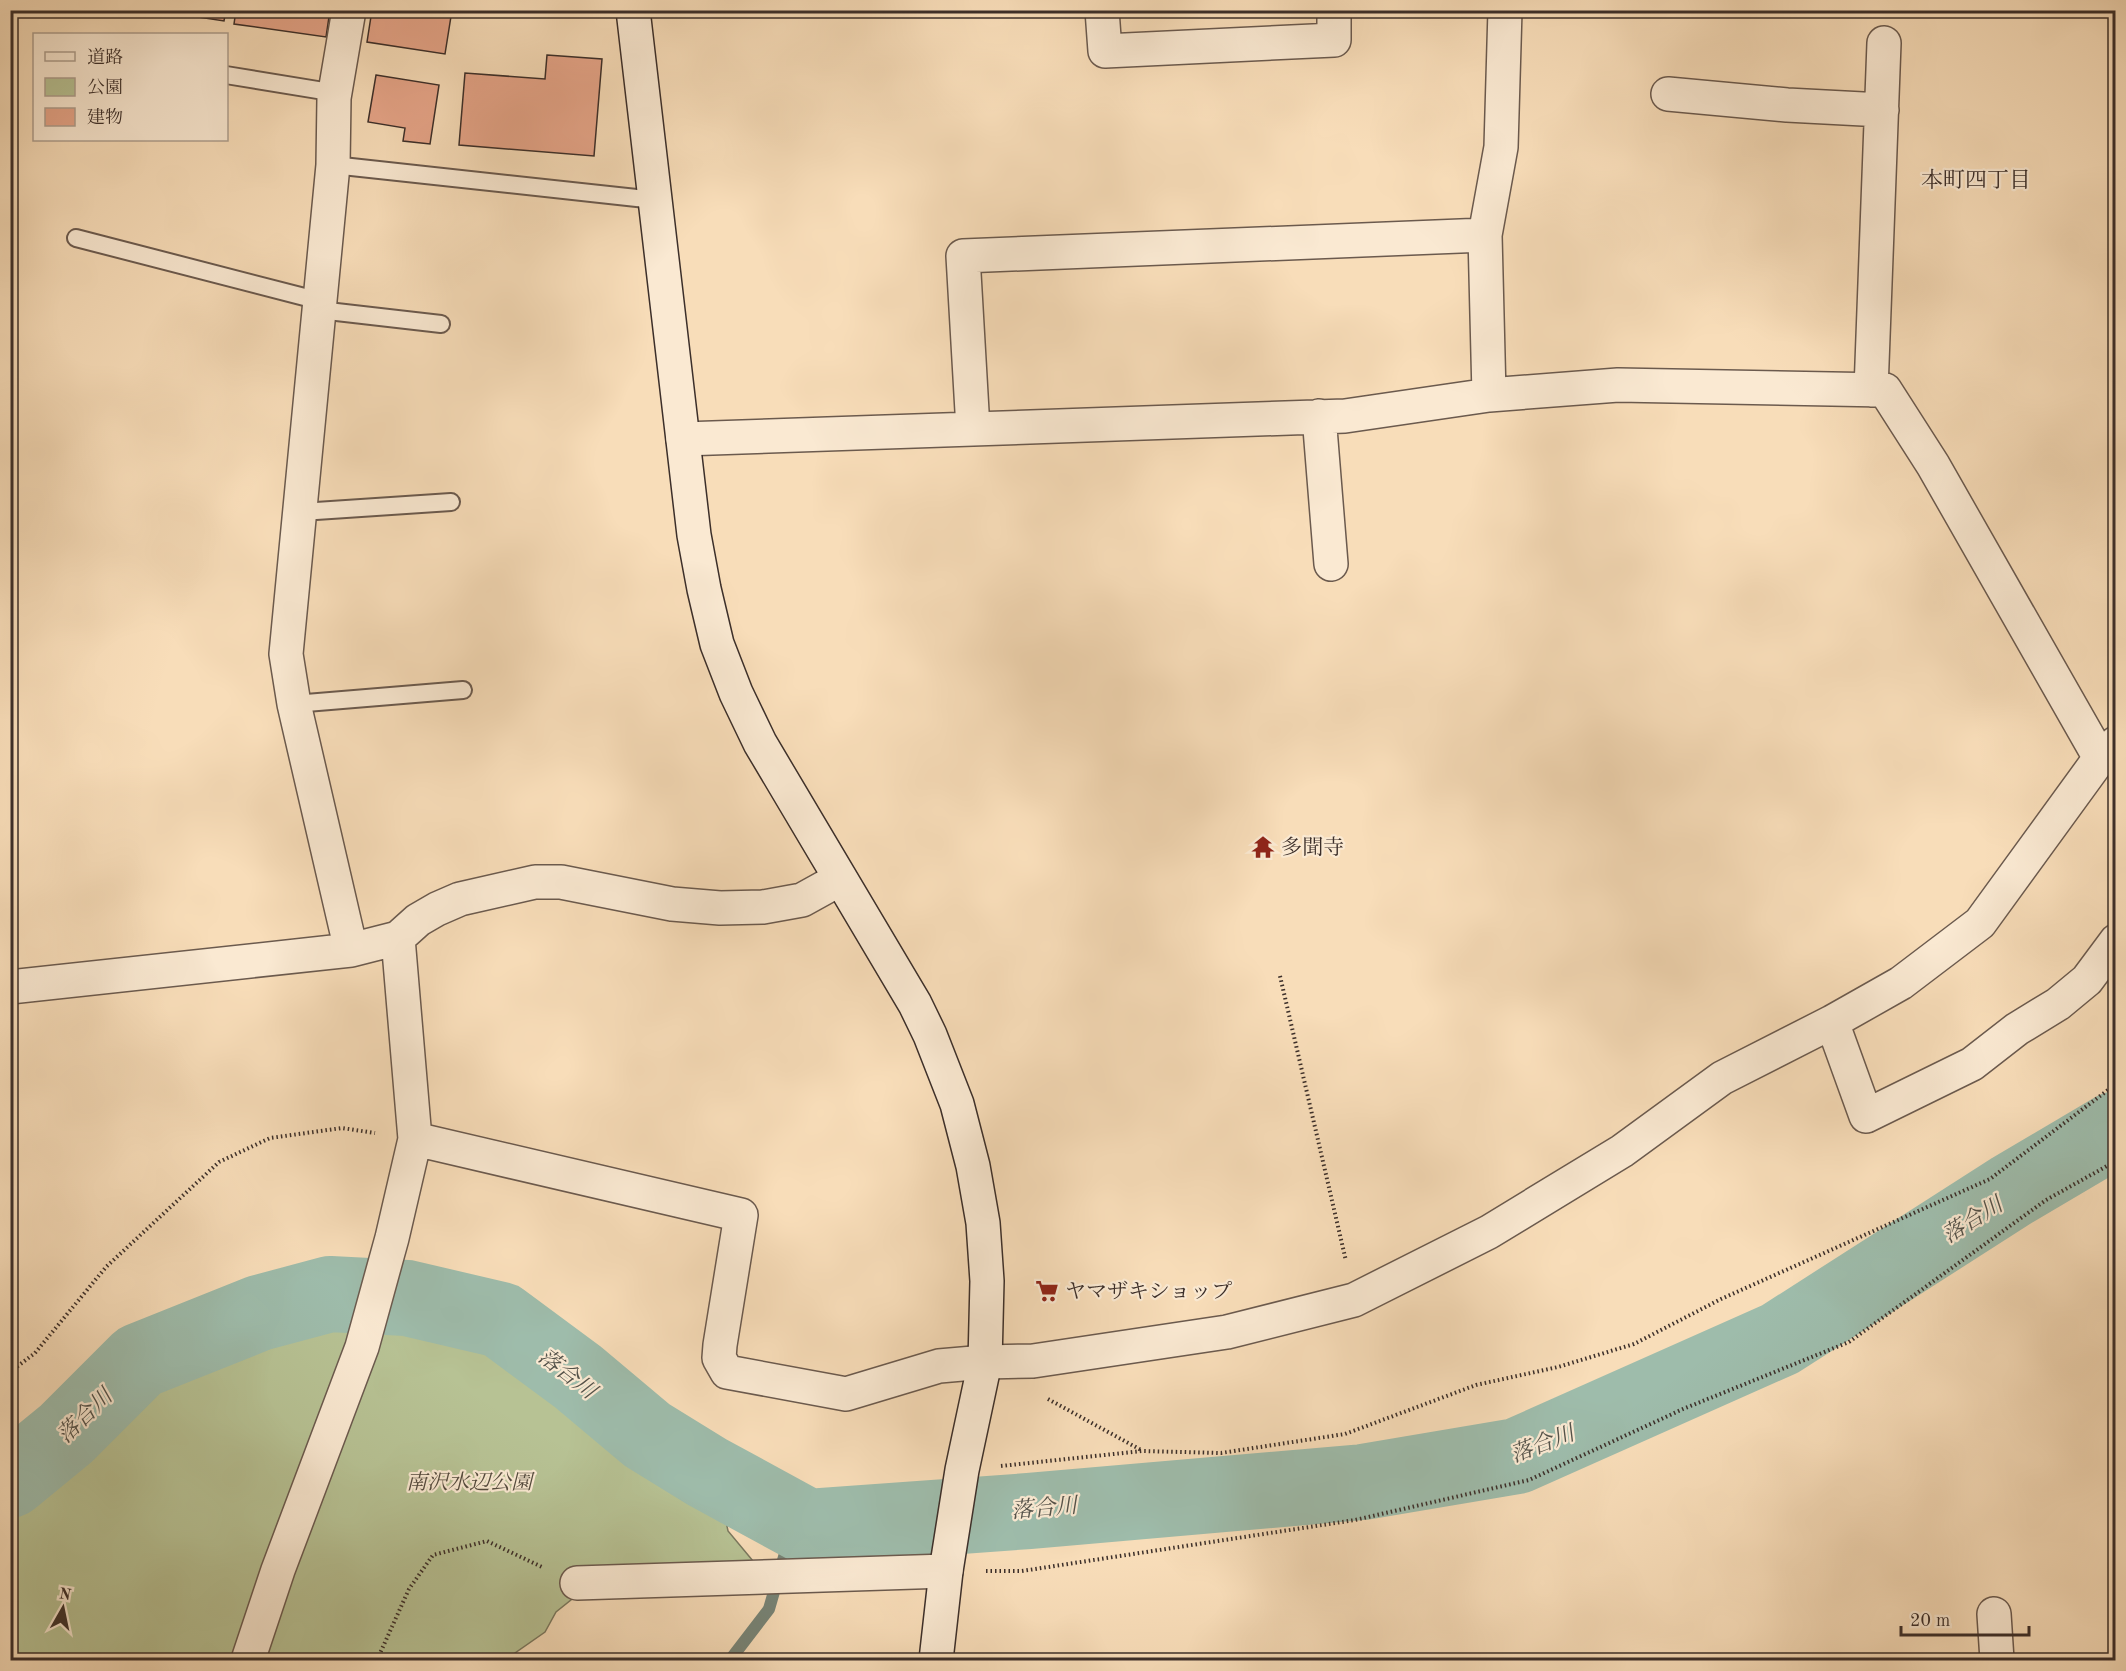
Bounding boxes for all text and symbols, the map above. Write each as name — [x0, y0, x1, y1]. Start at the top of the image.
legend — [33, 33, 228, 141]
text: 道路 — [87, 47, 123, 67]
text: 公園 — [87, 78, 123, 97]
text: 建物 — [87, 107, 123, 127]
district label: 本町四丁目 — [1921, 168, 2031, 192]
temple icon: 多聞寺 — [1250, 834, 1276, 860]
place label: 多聞寺 — [1281, 836, 1344, 859]
water label: 落合川 — [1938, 1191, 2009, 1248]
supermarket icon: ヤマザキショップ — [1034, 1278, 1060, 1304]
place label: ヤマザキショップ — [1065, 1280, 1232, 1303]
water label: 落合川 — [534, 1344, 602, 1405]
water label: 落合川 — [53, 1383, 118, 1447]
water label: 落合川 — [1507, 1420, 1579, 1467]
park label: 南沢水辺公園 — [406, 1471, 535, 1494]
water label: 落合川 — [1010, 1493, 1080, 1523]
north arrow — [33, 1578, 93, 1638]
text: N — [58, 1586, 73, 1604]
scale bar — [1901, 1599, 2028, 1637]
text: 20 m — [1910, 1612, 1950, 1630]

